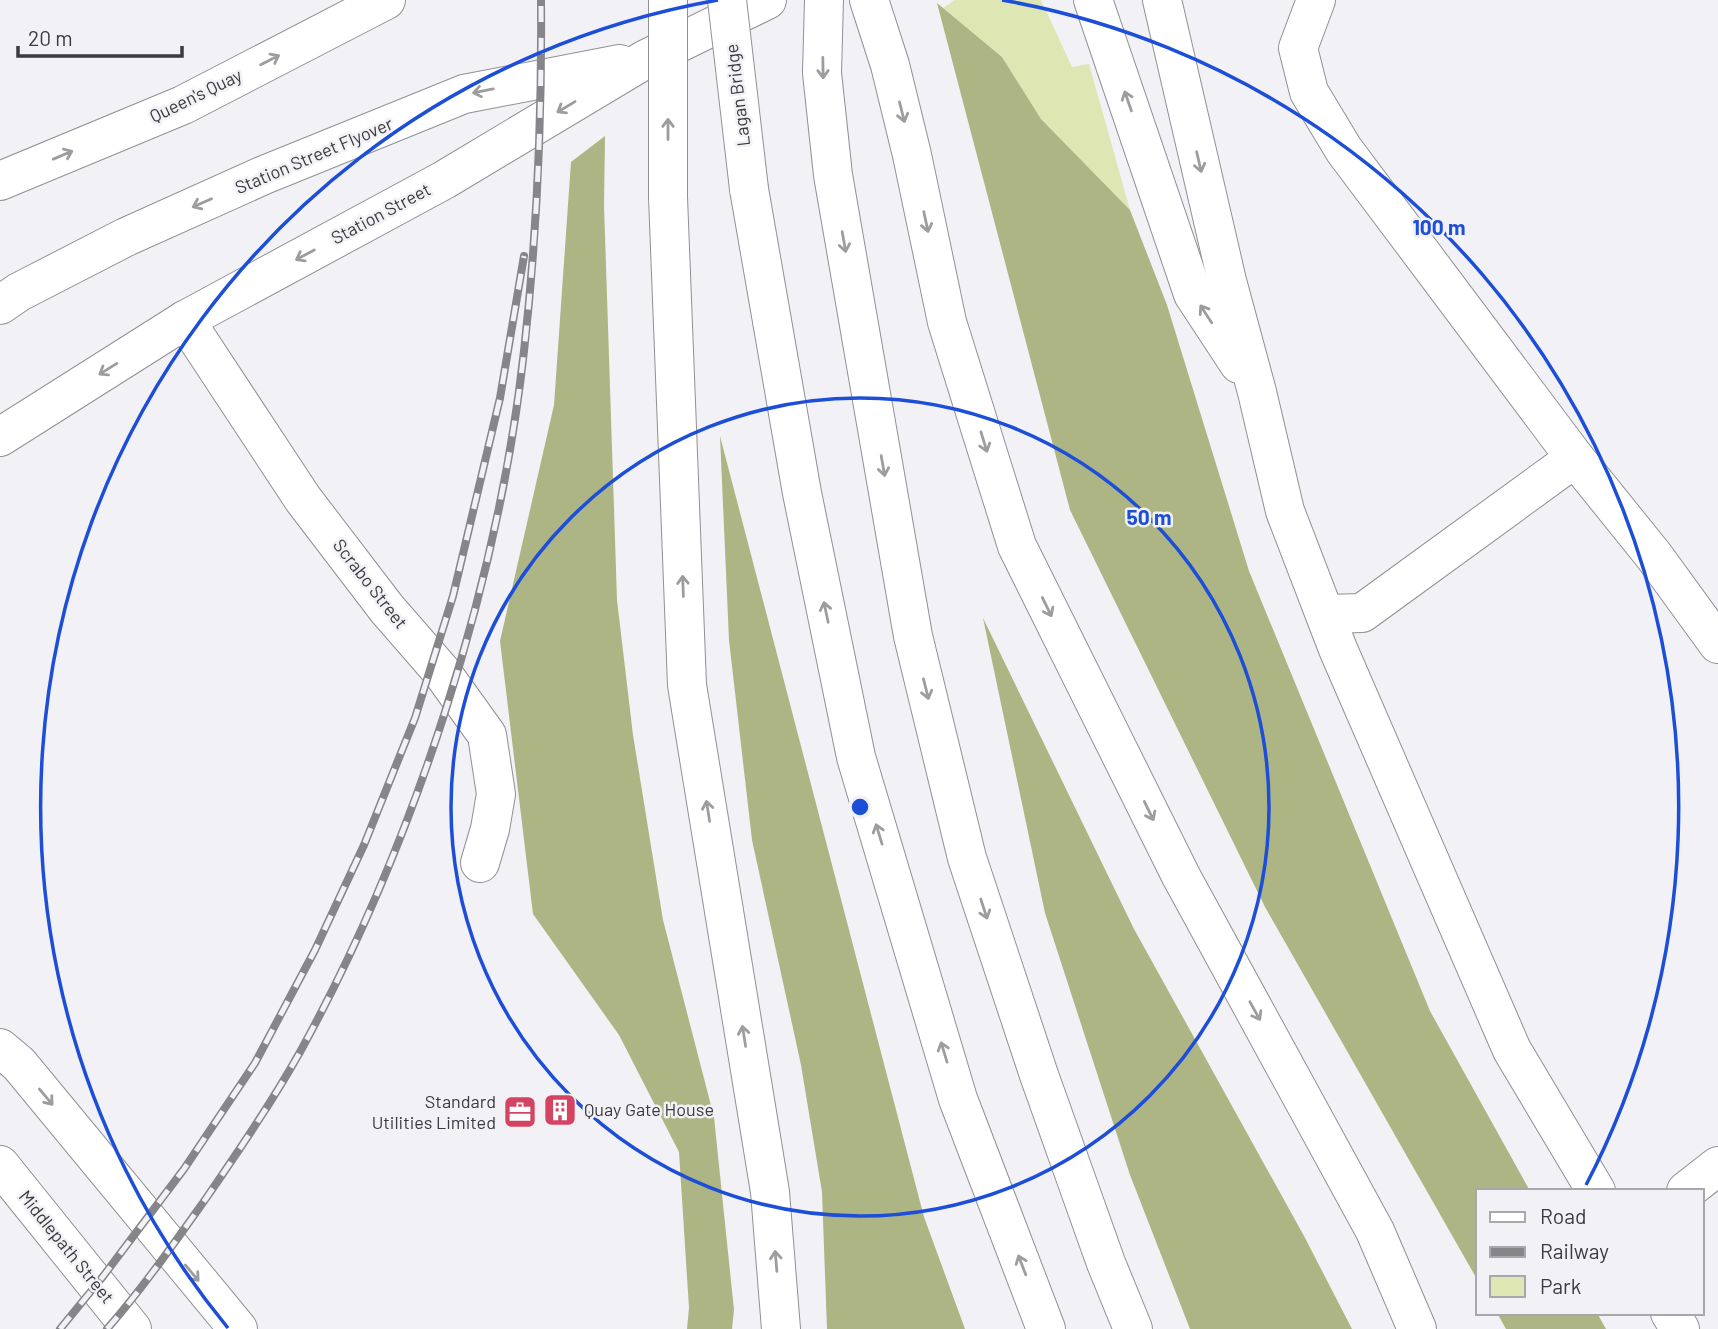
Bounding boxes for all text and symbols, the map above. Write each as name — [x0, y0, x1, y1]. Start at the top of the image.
scale bar — [18, 14, 182, 58]
text: 20 m — [28, 25, 73, 50]
street label: Lagan Bridge — [720, 43, 754, 148]
one-way arrow — [259, 53, 280, 67]
one-way arrow — [816, 56, 830, 79]
street label: Queen's Quay — [146, 63, 245, 127]
one-way arrow — [472, 84, 495, 98]
one-way arrow — [1121, 91, 1133, 113]
one-way arrow — [557, 100, 577, 114]
one-way arrow — [896, 101, 909, 123]
street label: Station Street Flyover — [231, 112, 396, 198]
one-way arrow — [661, 118, 675, 141]
one-way arrow — [52, 148, 73, 161]
one-way arrow — [1193, 150, 1206, 173]
street label: Station Street — [327, 178, 434, 249]
one-way arrow — [192, 197, 213, 210]
one-way arrow — [920, 210, 934, 233]
text: 100 m — [1412, 214, 1466, 239]
one-way arrow — [838, 230, 851, 253]
one-way arrow — [295, 249, 315, 263]
one-way arrow — [1199, 305, 1214, 324]
one-way arrow — [98, 362, 118, 376]
one-way arrow — [979, 430, 991, 452]
one-way arrow — [877, 454, 891, 477]
text: 50 m — [1126, 504, 1172, 529]
street label: Scrabo Street — [329, 534, 413, 633]
one-way arrow — [677, 574, 690, 597]
one-way arrow — [1041, 596, 1055, 617]
one-way arrow — [819, 601, 833, 624]
one-way arrow — [920, 678, 933, 700]
centre of rings — [848, 795, 872, 819]
one-way arrow — [701, 800, 714, 823]
one-way arrow — [1142, 800, 1156, 821]
one-way arrow — [872, 823, 885, 845]
one-way arrow — [979, 898, 991, 920]
one-way arrow — [1248, 1001, 1262, 1021]
one-way arrow — [737, 1025, 750, 1048]
one-way arrow — [936, 1041, 949, 1063]
one-way arrow — [39, 1088, 54, 1106]
place label: Standard Utilities Limited — [372, 1090, 496, 1133]
building icon: Quay Gate House — [541, 1091, 579, 1129]
office icon: Standard Utilities Limited — [501, 1093, 539, 1131]
place label: Quay Gate House — [584, 1098, 714, 1120]
street label: Middlepath Street — [15, 1185, 119, 1307]
legend — [1476, 1189, 1704, 1315]
text: Road — [1540, 1203, 1586, 1228]
text: Railway — [1540, 1238, 1609, 1263]
one-way arrow — [769, 1250, 782, 1273]
one-way arrow — [1014, 1255, 1027, 1277]
one-way arrow — [184, 1263, 199, 1281]
text: Park — [1540, 1273, 1581, 1298]

